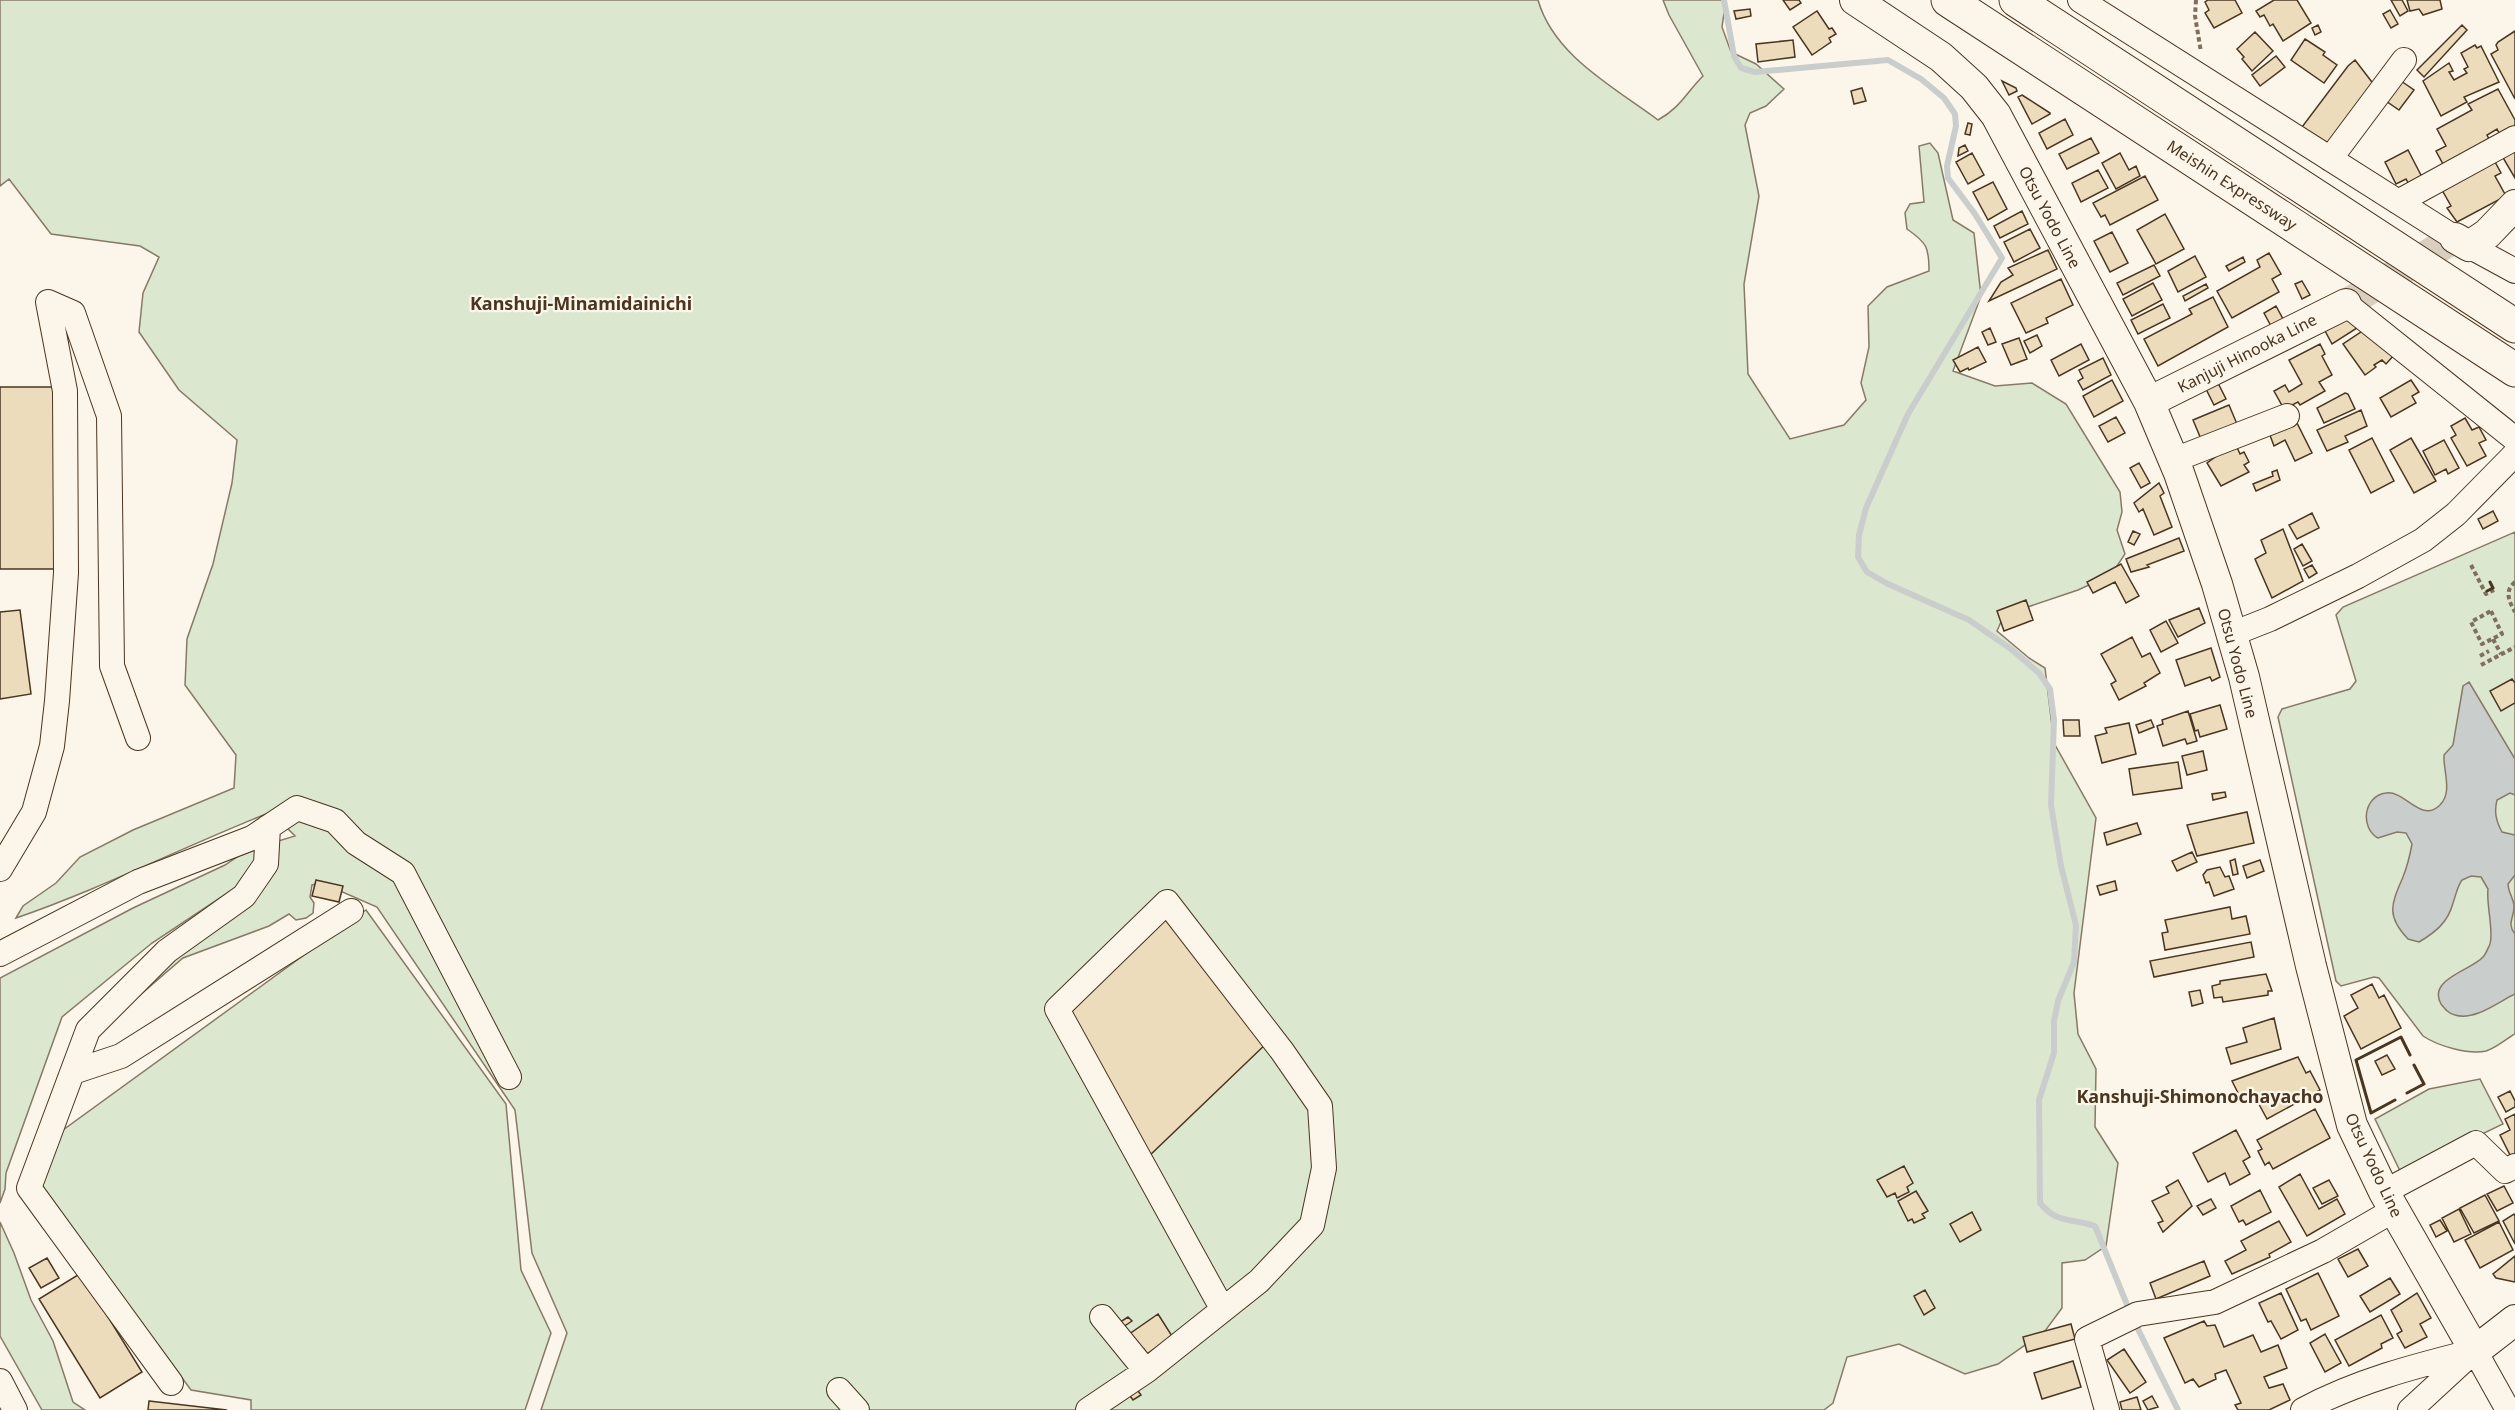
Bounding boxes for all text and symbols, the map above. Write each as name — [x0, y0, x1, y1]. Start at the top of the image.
street label: Meishin Expressway — [2163, 135, 2302, 236]
street label: Otsu Yodo Line — [2014, 162, 2086, 272]
district label: Kanshuji-Minamidainichi — [470, 291, 692, 315]
street label: Kanjuji Hinooka Line — [2174, 308, 2320, 398]
street label: Otsu Yodo Line — [2213, 606, 2263, 720]
district label: Kanshuji-Shimonochayacho — [2076, 1084, 2324, 1108]
street label: Otsu Yodo Line — [2340, 1109, 2408, 1221]

